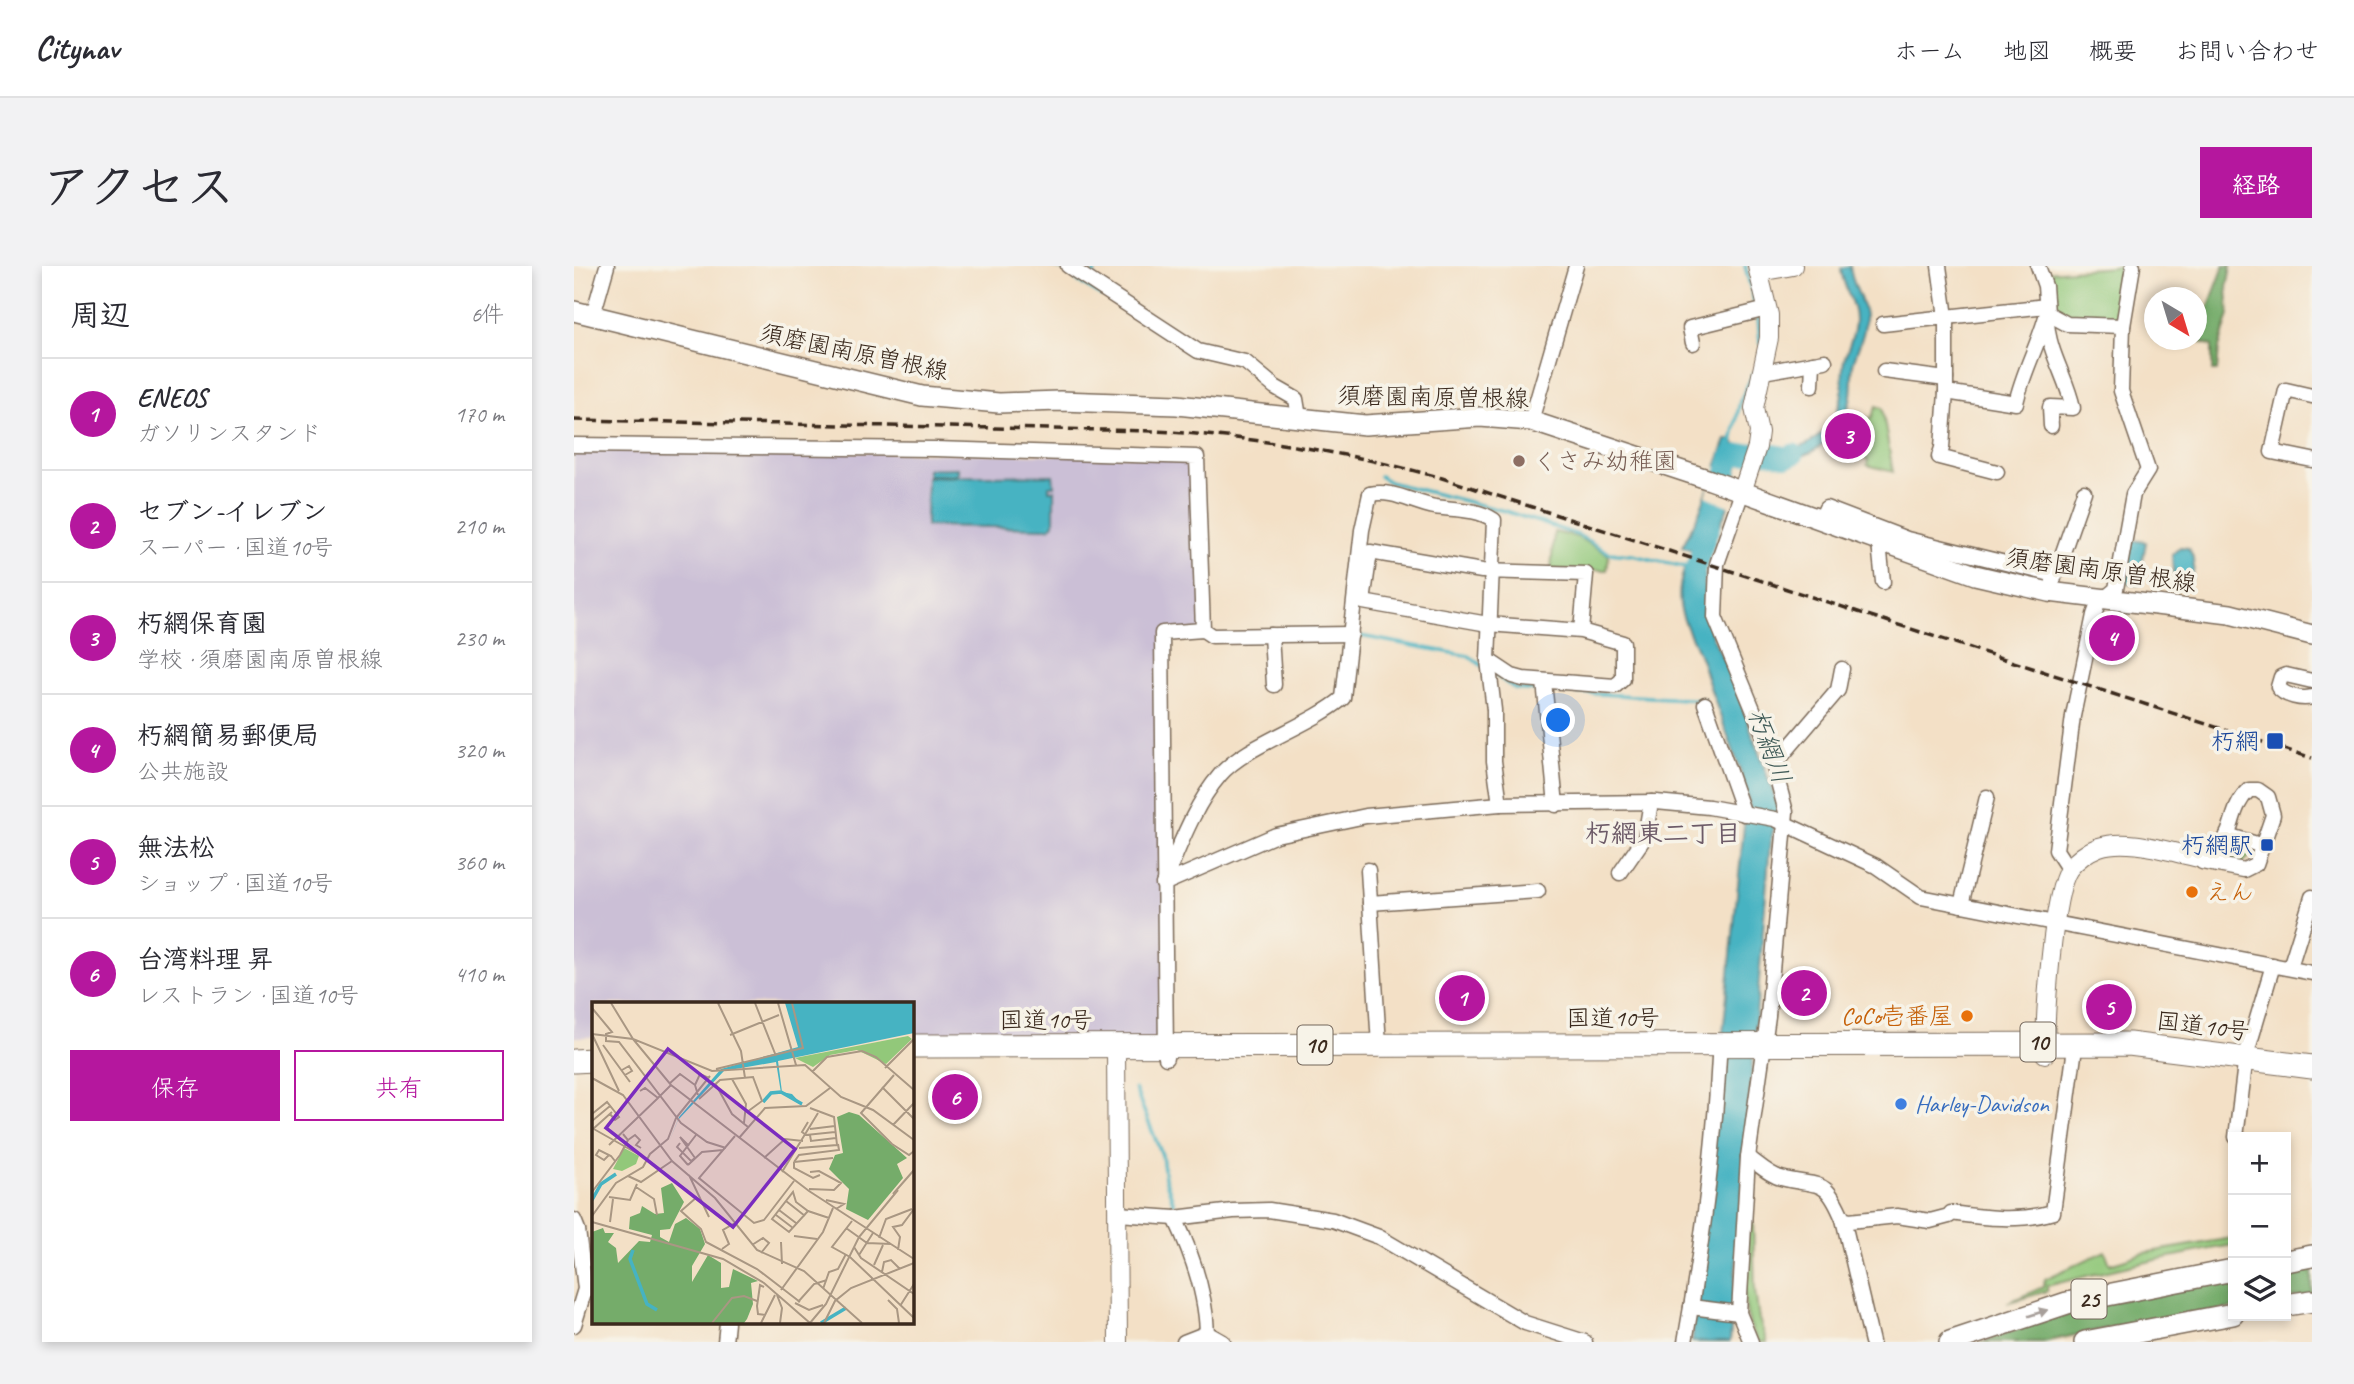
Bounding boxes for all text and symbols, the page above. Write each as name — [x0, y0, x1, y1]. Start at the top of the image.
text: Citynav — [35, 27, 119, 69]
text: ホーム — [1894, 36, 1965, 66]
text: 地図 — [2003, 36, 2051, 66]
text: 概要 — [2089, 36, 2137, 66]
text: お問い合わせ — [2175, 36, 2319, 66]
button: 経路 — [2200, 147, 2312, 218]
text: アクセス — [42, 156, 235, 218]
north arrow — [2144, 287, 2207, 350]
text: 周辺 — [70, 296, 130, 334]
text: 6件 — [471, 300, 504, 329]
street label: 須磨園南原曽根線 — [757, 317, 951, 387]
street label: 須磨園南原曽根線 — [1337, 380, 1529, 414]
text: ENEOS — [137, 381, 207, 414]
text: 1 — [88, 400, 98, 429]
text: 170 m — [455, 400, 504, 429]
pin: 3 — [1825, 410, 1871, 462]
text: ガソリンスタンド — [137, 419, 321, 448]
place label: くさみ幼稚園 — [1533, 446, 1677, 476]
marker: くさみ幼稚園 — [1511, 453, 1527, 469]
text: セブン-イレブン — [137, 495, 327, 528]
text: 2 — [88, 512, 98, 541]
text: 210 m — [455, 512, 504, 541]
text: スーパー · 国道10号 — [137, 533, 333, 562]
street label: 須磨園南原曽根線 — [2004, 542, 2198, 598]
text: 朽網保育園 — [137, 607, 267, 640]
pin: 4 — [2089, 612, 2135, 664]
text: 3 — [88, 624, 98, 653]
text: 230 m — [455, 624, 504, 653]
text: 学校 · 須磨園南原曽根線 — [137, 645, 382, 674]
your location — [1541, 703, 1575, 737]
water label: 朽網川 — [1741, 704, 1798, 788]
text: 朽網簡易郵便局 — [137, 719, 319, 752]
place label: 朽網 — [2211, 726, 2259, 756]
marker: 朽網 — [2265, 731, 2285, 751]
text: 4 — [88, 736, 98, 765]
text: 320 m — [455, 736, 504, 765]
text: 公共施設 — [137, 757, 229, 786]
district label: 朽網東二丁目 — [1585, 817, 1741, 850]
place label: 朽網駅 — [2181, 830, 2253, 860]
text: 無法松 — [137, 831, 215, 864]
marker: 朽網駅 — [2259, 837, 2275, 853]
text: 5 — [88, 848, 98, 877]
text: 360 m — [455, 848, 504, 877]
text: ショップ · 国道10号 — [137, 869, 333, 898]
place label: えん — [2206, 877, 2254, 907]
marker: えん — [2184, 884, 2200, 900]
text: 台湾料理 昇 — [137, 943, 273, 976]
text: 6 — [88, 960, 98, 989]
text: 410 m — [455, 960, 504, 989]
pin: 2 — [1781, 967, 1827, 1019]
pin: 1 — [1439, 972, 1485, 1024]
text: レストラン · 国道10号 — [137, 981, 359, 1010]
pin: 5 — [2086, 981, 2132, 1033]
place label: CoCo壱番屋 — [1841, 1001, 1953, 1031]
inset map — [592, 1002, 914, 1324]
street label: 国道10号 — [1566, 1003, 1660, 1033]
street label: 国道10号 — [999, 1005, 1093, 1035]
street label: 国道10号 — [2155, 1005, 2251, 1047]
marker: CoCo壱番屋 — [1959, 1008, 1975, 1024]
road number: 10 — [2020, 1022, 2056, 1062]
road number: 10 — [1298, 1026, 1332, 1065]
button: 保存 — [70, 1050, 280, 1121]
button: 共有 — [294, 1050, 504, 1121]
pin: 6 — [932, 1071, 978, 1123]
place label: Harley-Davidson — [1915, 1089, 2050, 1119]
marker: Harley-Davidson — [1893, 1096, 1909, 1112]
map controls — [2228, 1132, 2291, 1321]
button: + — [2228, 1132, 2291, 1195]
button: − — [2228, 1195, 2291, 1258]
button: layers — [2228, 1258, 2291, 1321]
road number: 25 — [2072, 1280, 2106, 1318]
one-way arrow — [2027, 1307, 2048, 1317]

